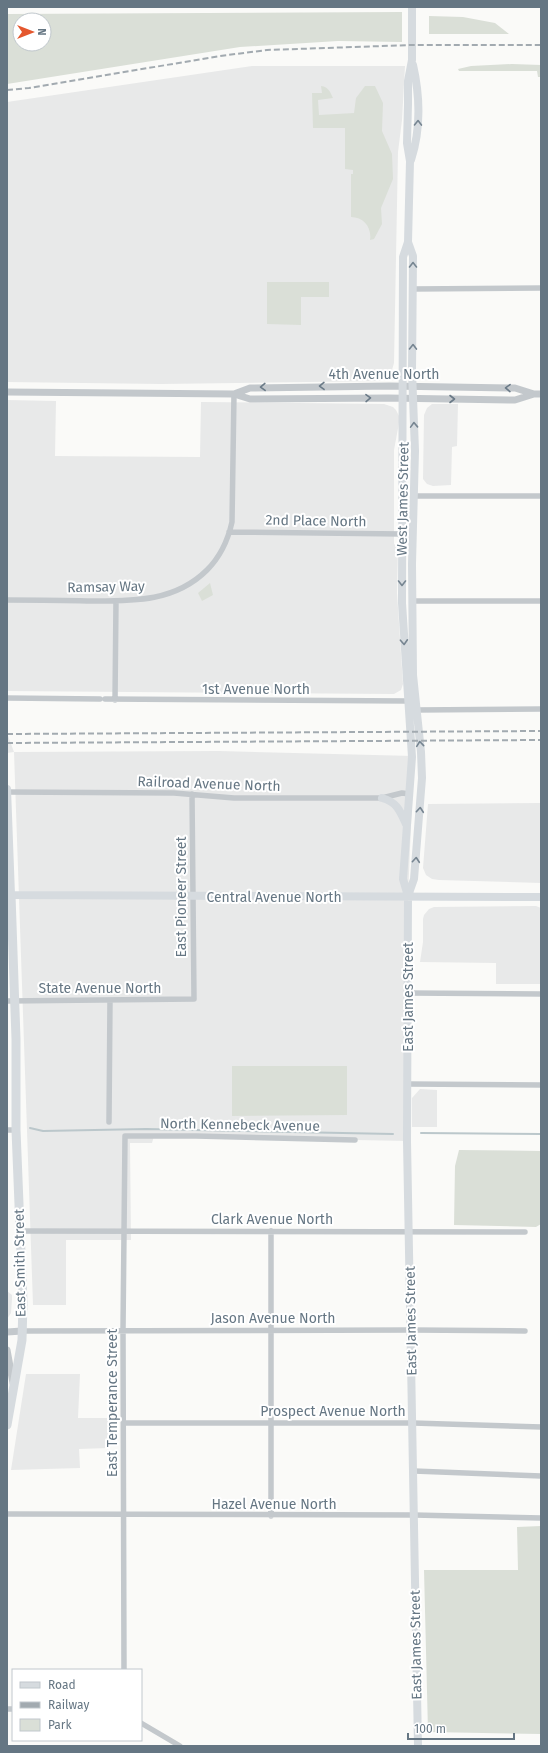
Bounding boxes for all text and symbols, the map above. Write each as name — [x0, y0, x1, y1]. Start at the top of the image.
north arrow — [12, 12, 52, 52]
text: N — [35, 28, 48, 36]
one-way arrow — [414, 120, 422, 126]
one-way arrow — [409, 262, 417, 268]
one-way arrow — [408, 344, 417, 350]
street label: 4th Avenue North — [329, 366, 440, 383]
one-way arrow — [319, 382, 325, 390]
one-way arrow — [260, 383, 266, 391]
one-way arrow — [505, 384, 511, 392]
one-way arrow — [365, 394, 371, 402]
one-way arrow — [449, 395, 455, 403]
one-way arrow — [409, 422, 418, 428]
street label: West James Street — [394, 441, 413, 556]
street label: 2nd Place North — [265, 512, 367, 530]
street label: Ramsay Way — [67, 578, 145, 596]
one-way arrow — [398, 580, 406, 586]
one-way arrow — [400, 639, 408, 645]
street label: 1st Avenue North — [202, 681, 310, 698]
one-way arrow — [416, 741, 425, 747]
street label: Railroad Avenue North — [137, 773, 281, 795]
one-way arrow — [416, 807, 425, 813]
street label: East Pioneer Street — [173, 836, 190, 957]
one-way arrow — [412, 857, 421, 864]
street label: Central Avenue North — [206, 889, 342, 906]
street label: East James Street — [400, 941, 417, 1052]
street label: State Avenue North — [39, 980, 161, 997]
street label: North Kennebeck Avenue — [160, 1115, 320, 1135]
street label: East Smith Street — [11, 1208, 29, 1317]
street label: Clark Avenue North — [211, 1211, 333, 1228]
street label: East James Street — [402, 1265, 420, 1376]
street label: Jason Avenue North — [211, 1310, 335, 1327]
street label: East Temperance Street — [104, 1328, 121, 1477]
street label: Prospect Avenue North — [260, 1403, 406, 1420]
street label: Hazel Avenue North — [211, 1496, 337, 1513]
street label: East James Street — [407, 1589, 425, 1700]
legend — [12, 1669, 142, 1741]
text: Road — [48, 1678, 76, 1692]
text: Railway — [48, 1698, 89, 1712]
scale bar — [408, 1715, 514, 1741]
text: Park — [48, 1718, 72, 1732]
text: 100 m — [414, 1722, 446, 1736]

